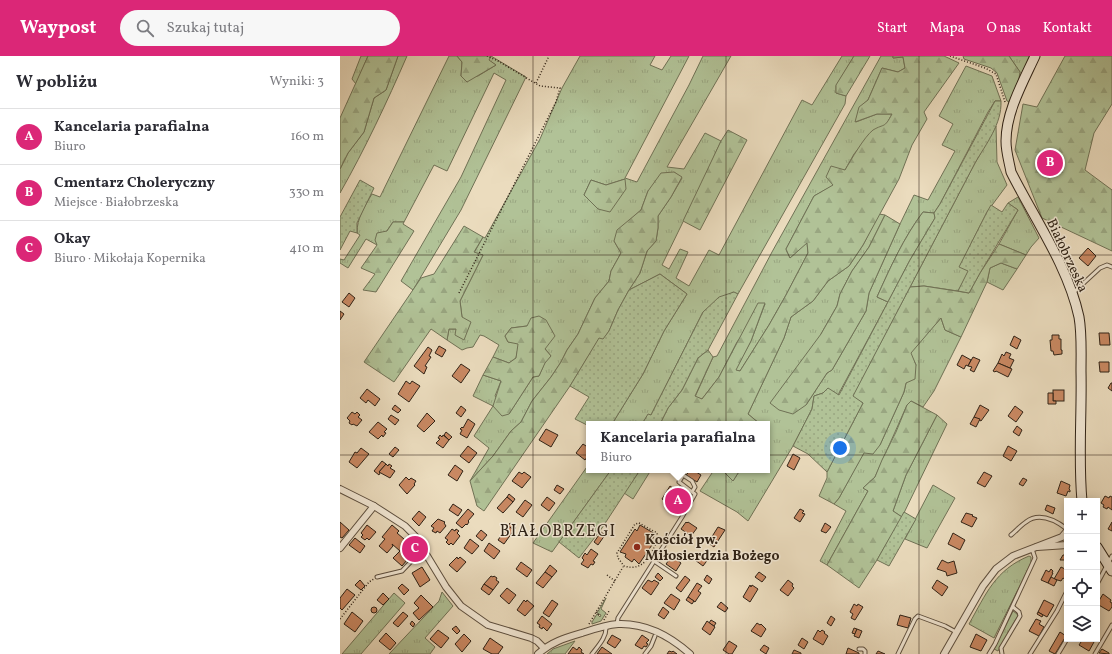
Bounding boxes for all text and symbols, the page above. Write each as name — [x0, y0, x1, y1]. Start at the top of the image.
search box — [120, 10, 400, 46]
text: Waypost — [20, 15, 96, 41]
icon: search — [134, 17, 156, 39]
text: Szukaj tutaj — [166, 18, 244, 39]
text: Start — [877, 19, 907, 38]
text: Mapa — [929, 19, 964, 38]
text: O nas — [986, 19, 1021, 38]
text: Kontakt — [1043, 19, 1092, 38]
text: W pobliżu — [16, 71, 97, 94]
text: Wyniki: 3 — [269, 73, 324, 91]
text: Kancelaria parafialna — [54, 117, 209, 138]
text: A — [24, 128, 34, 146]
text: 160 m — [290, 128, 324, 146]
text: Biuro — [54, 138, 86, 156]
pin: B — [1037, 148, 1063, 178]
text: Cmentarz Choleryczny — [54, 173, 215, 194]
text: B — [25, 184, 33, 202]
text: 330 m — [289, 184, 324, 202]
text: Miejsce · Białobrzeska — [54, 194, 179, 212]
street label: Białobrzeska — [1041, 216, 1092, 296]
text: Okay — [54, 229, 90, 250]
text: C — [25, 240, 33, 258]
text: 410 m — [289, 240, 324, 258]
text: Biuro · Mikołaja Kopernika — [54, 250, 206, 268]
popup — [586, 421, 770, 473]
text: Kancelaria parafialna — [600, 428, 756, 449]
your location — [830, 438, 850, 458]
text: Biuro — [600, 449, 632, 467]
pin: A — [665, 486, 691, 516]
map controls — [1064, 498, 1100, 642]
button: + — [1064, 498, 1100, 534]
district label: BIAŁOBRZEGI — [500, 521, 616, 543]
place label: Kościół pw. Miłosierdzia Bożego — [645, 531, 780, 566]
pin: C — [402, 534, 428, 564]
button: − — [1064, 534, 1100, 570]
marker: Kościół pw. Miłosierdzia Bożego — [632, 542, 642, 552]
button: locate — [1064, 570, 1100, 606]
button: layers — [1064, 606, 1100, 642]

